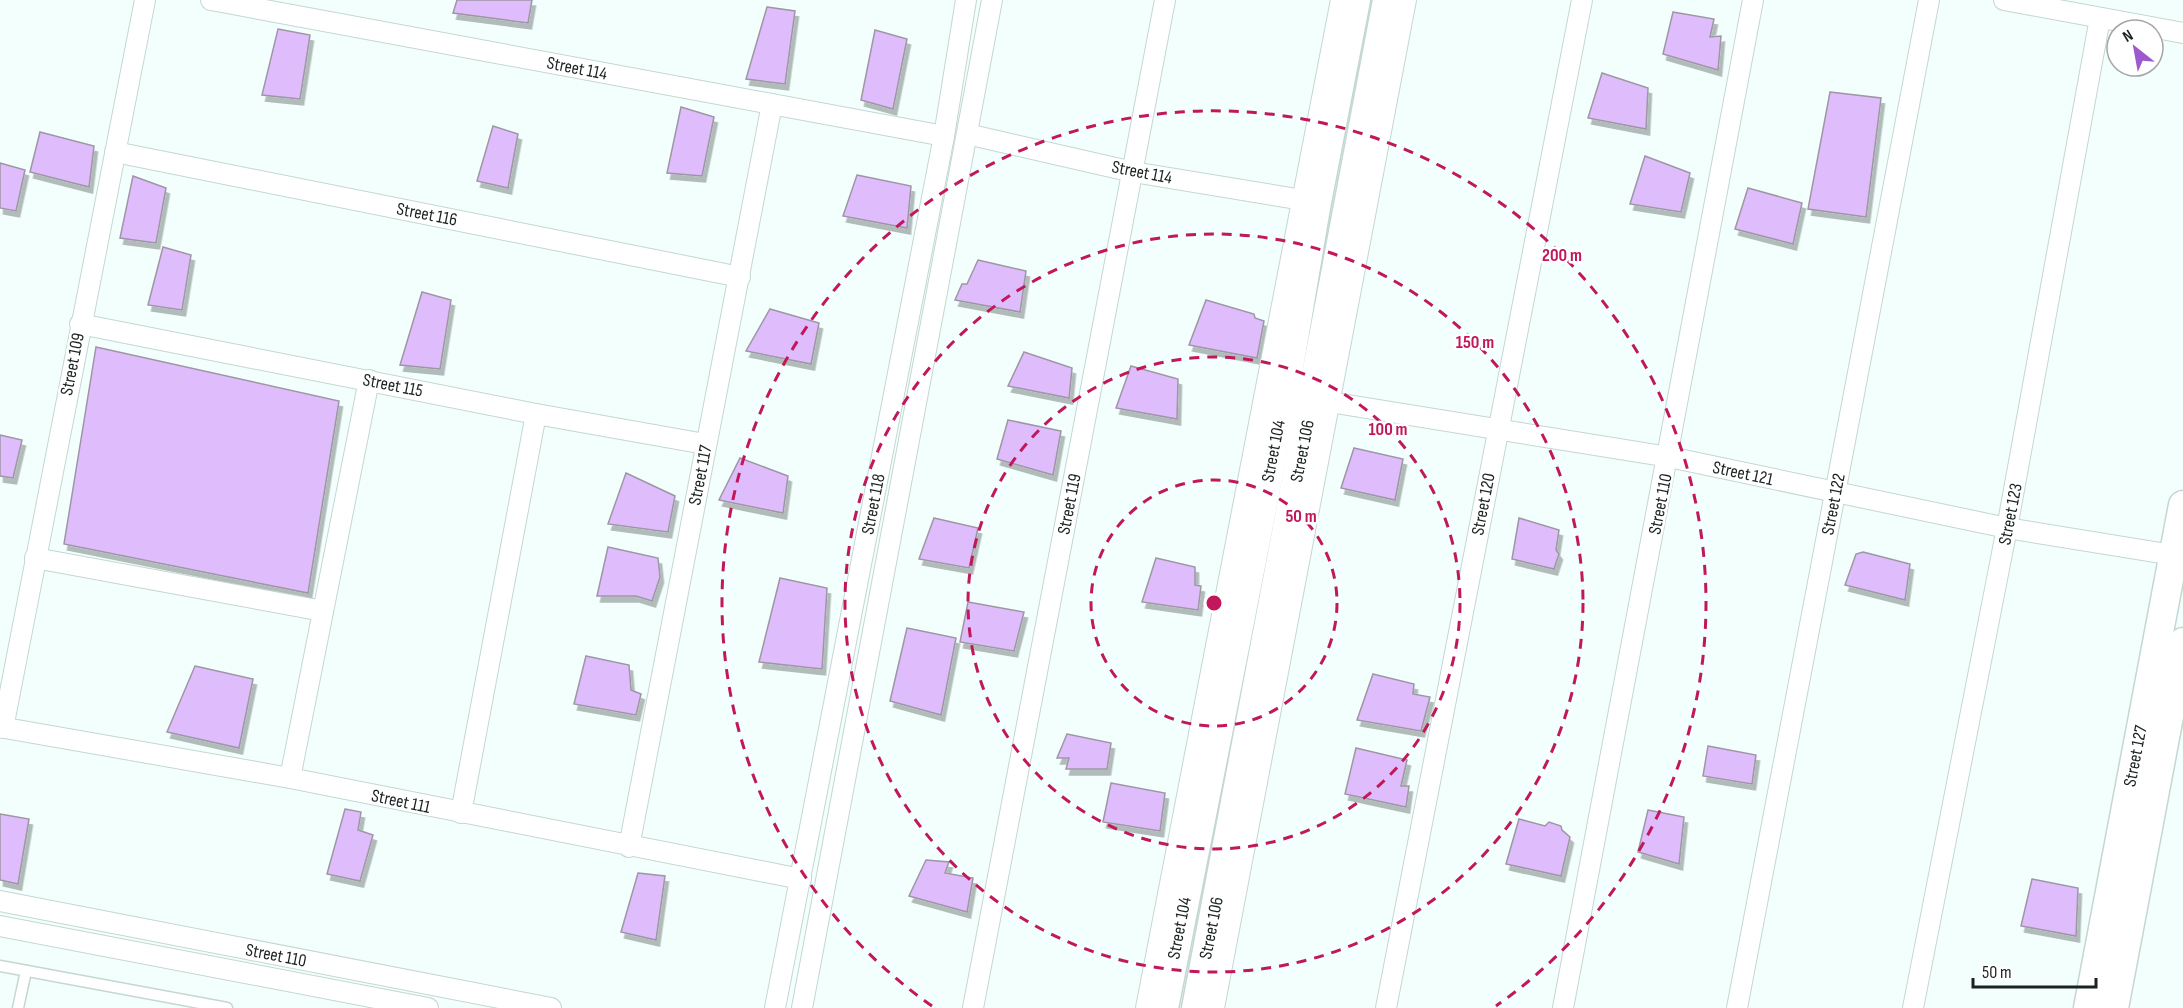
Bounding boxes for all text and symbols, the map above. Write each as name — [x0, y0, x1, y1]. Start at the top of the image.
north arrow — [2105, 18, 2165, 78]
text: N — [2119, 26, 2137, 47]
street label: Street 114 — [545, 52, 609, 85]
street label: Street 114 — [1110, 156, 1174, 189]
street label: Street 116 — [395, 198, 459, 231]
text: 200 m — [1542, 245, 1582, 266]
street label: Street 109 — [56, 331, 89, 397]
text: 150 m — [1456, 332, 1494, 353]
street label: Street 115 — [361, 369, 425, 402]
street label: Street 104 — [1257, 418, 1290, 484]
street label: Street 106 — [1286, 418, 1319, 484]
text: 100 m — [1369, 419, 1408, 440]
street label: Street 117 — [684, 443, 717, 507]
street label: Street 121 — [1711, 457, 1776, 490]
street label: Street 120 — [1467, 471, 1500, 537]
street label: Street 118 — [857, 472, 890, 536]
street label: Street 119 — [1053, 472, 1086, 536]
street label: Street 110 — [1644, 472, 1677, 536]
street label: Street 122 — [1817, 472, 1850, 537]
street label: Street 123 — [1994, 481, 2027, 547]
text: 50 m — [1285, 506, 1317, 527]
centre of rings — [1204, 593, 1224, 613]
street label: Street 127 — [2119, 723, 2152, 789]
street label: Street 111 — [369, 785, 433, 818]
street label: Street 104 — [1163, 895, 1196, 961]
street label: Street 106 — [1195, 895, 1228, 961]
street label: Street 110 — [244, 939, 308, 972]
scale bar — [1973, 951, 2096, 989]
text: 50 m — [1982, 962, 2012, 983]

